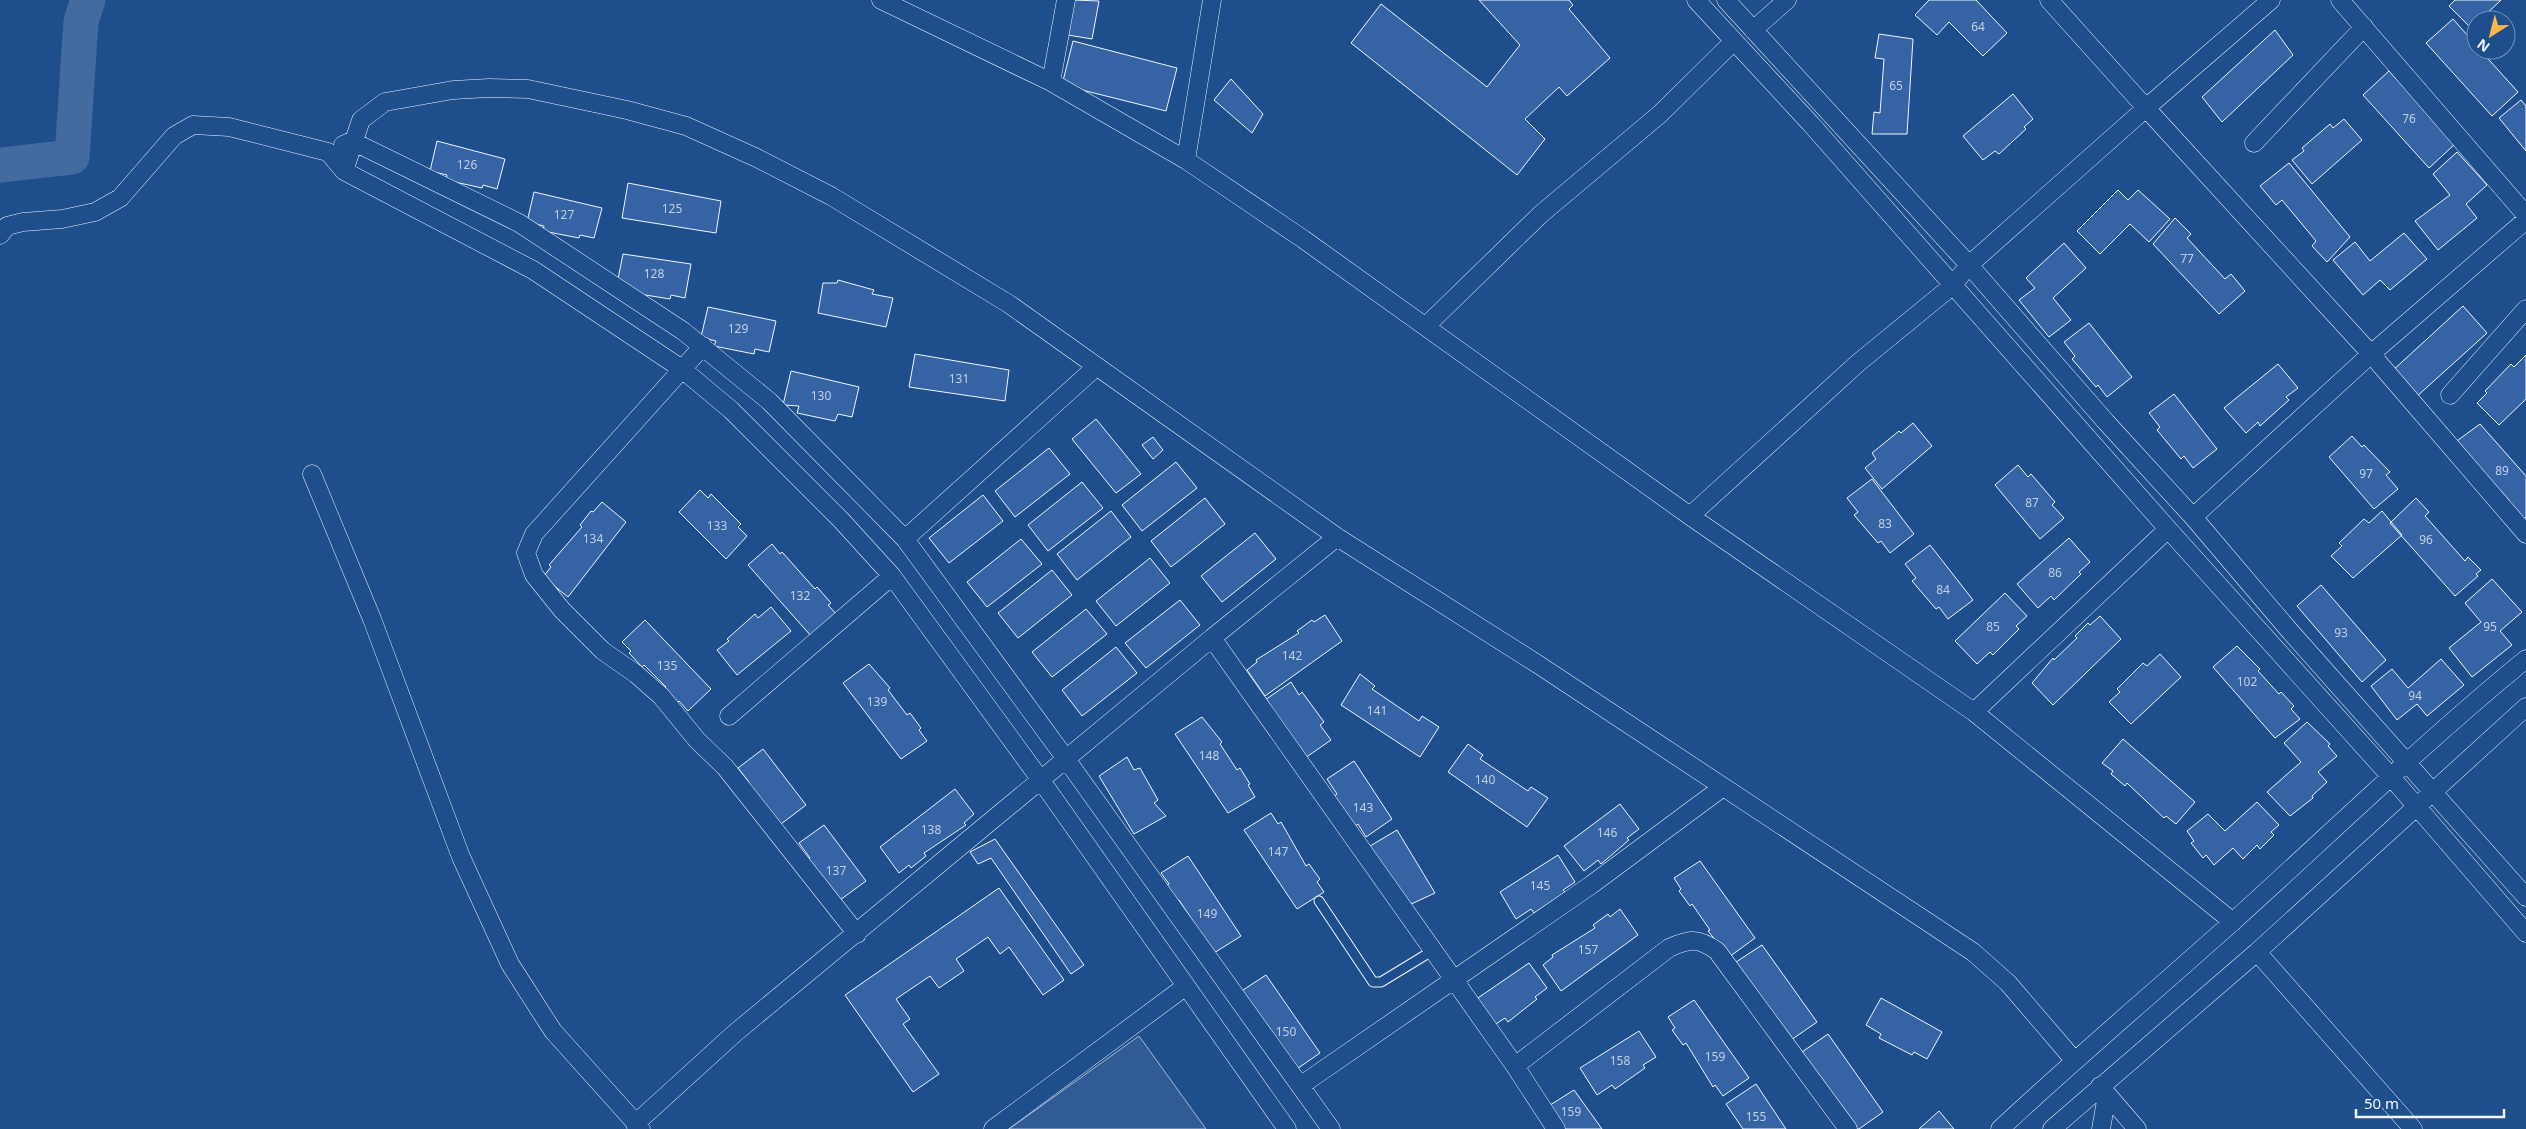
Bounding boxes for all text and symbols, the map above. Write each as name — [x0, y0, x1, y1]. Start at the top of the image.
north arrow — [2466, 10, 2516, 60]
house number: 64 — [1971, 18, 1985, 35]
text: N — [2473, 35, 2493, 57]
house number: 65 — [1889, 77, 1903, 94]
house number: 76 — [2402, 110, 2416, 127]
house number: 126 — [457, 156, 477, 173]
house number: 125 — [662, 200, 682, 217]
house number: 127 — [554, 206, 574, 223]
house number: 77 — [2180, 250, 2194, 267]
house number: 128 — [644, 265, 664, 282]
house number: 129 — [728, 320, 748, 337]
house number: 131 — [949, 370, 969, 387]
house number: 130 — [811, 387, 831, 404]
house number: 89 — [2495, 462, 2509, 479]
house number: 97 — [2359, 465, 2373, 482]
house number: 87 — [2025, 494, 2039, 511]
house number: 83 — [1878, 515, 1892, 532]
house number: 133 — [707, 517, 727, 534]
house number: 134 — [583, 530, 603, 547]
house number: 96 — [2419, 531, 2433, 548]
house number: 86 — [2048, 564, 2062, 581]
house number: 84 — [1936, 581, 1950, 598]
house number: 132 — [790, 587, 810, 604]
house number: 85 — [1986, 618, 2000, 635]
house number: 95 — [2483, 618, 2497, 635]
house number: 93 — [2334, 624, 2348, 641]
house number: 142 — [1282, 647, 1302, 664]
house number: 135 — [657, 657, 677, 674]
house number: 102 — [2237, 673, 2257, 690]
house number: 94 — [2408, 687, 2422, 704]
house number: 139 — [867, 693, 887, 710]
house number: 141 — [1367, 702, 1387, 719]
house number: 148 — [1199, 747, 1219, 764]
house number: 140 — [1475, 771, 1495, 788]
house number: 143 — [1353, 799, 1373, 816]
house number: 138 — [921, 821, 941, 838]
house number: 146 — [1597, 824, 1617, 841]
house number: 147 — [1268, 843, 1288, 860]
house number: 137 — [826, 862, 846, 879]
house number: 145 — [1530, 877, 1550, 894]
house number: 149 — [1197, 905, 1217, 922]
house number: 157 — [1578, 941, 1598, 958]
house number: 150 — [1276, 1023, 1296, 1040]
house number: 159 — [1705, 1048, 1725, 1065]
house number: 158 — [1610, 1052, 1630, 1069]
scale bar — [2356, 1086, 2504, 1118]
text: 50 m — [2364, 1093, 2399, 1113]
house number: 159 — [1561, 1103, 1581, 1120]
house number: 155 — [1746, 1108, 1766, 1125]

